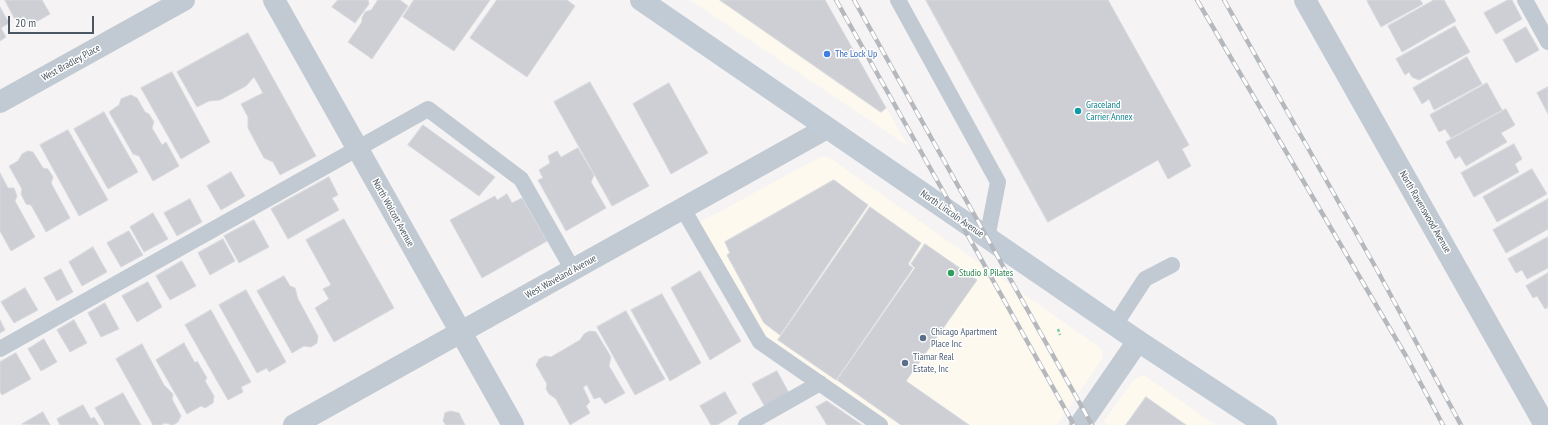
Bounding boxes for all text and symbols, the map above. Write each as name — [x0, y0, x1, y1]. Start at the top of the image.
scale bar — [10, 8, 96, 34]
text: 20 m — [15, 15, 36, 30]
street label: West Bradley Place — [40, 42, 102, 84]
place label: The Lock Up — [835, 48, 877, 60]
marker: The Lock Up — [822, 49, 832, 59]
place label: Graceland Carrier Annex — [1086, 99, 1133, 122]
marker: Graceland Carrier Annex — [1073, 106, 1083, 116]
street label: North Ravenswood Avenue — [1397, 169, 1453, 255]
street label: North Wolcott Avenue — [369, 177, 417, 249]
street label: North Lincoln Avenue — [918, 188, 986, 240]
street label: West Waveland Avenue — [523, 252, 599, 302]
place label: Studio 8 Pilates — [959, 267, 1013, 279]
marker: Studio 8 Pilates — [946, 268, 956, 278]
place label: Chicago Apartment Place Inc — [931, 326, 997, 350]
marker: Chicago Apartment Place Inc — [918, 333, 928, 343]
place label: Tiamar Real Estate, Inc — [913, 351, 954, 374]
marker: Tiamar Real Estate, Inc — [900, 358, 910, 368]

